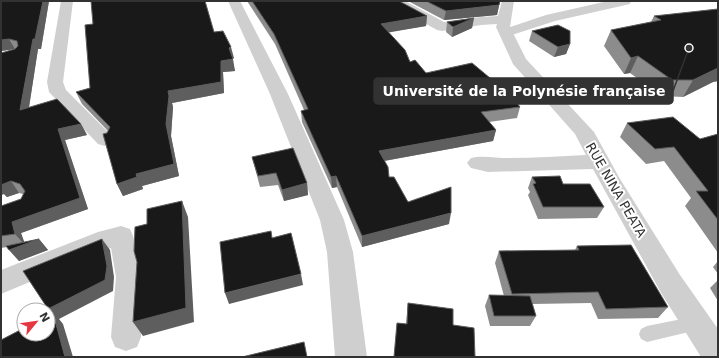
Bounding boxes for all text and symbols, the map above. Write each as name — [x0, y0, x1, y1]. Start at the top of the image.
callout: Université de la Polynésie française — [374, 78, 673, 104]
text: Université de la Polynésie française — [383, 83, 665, 99]
street label: RUE NINA PEATA — [583, 140, 649, 240]
north arrow — [16, 302, 56, 342]
text: N — [36, 310, 52, 325]

